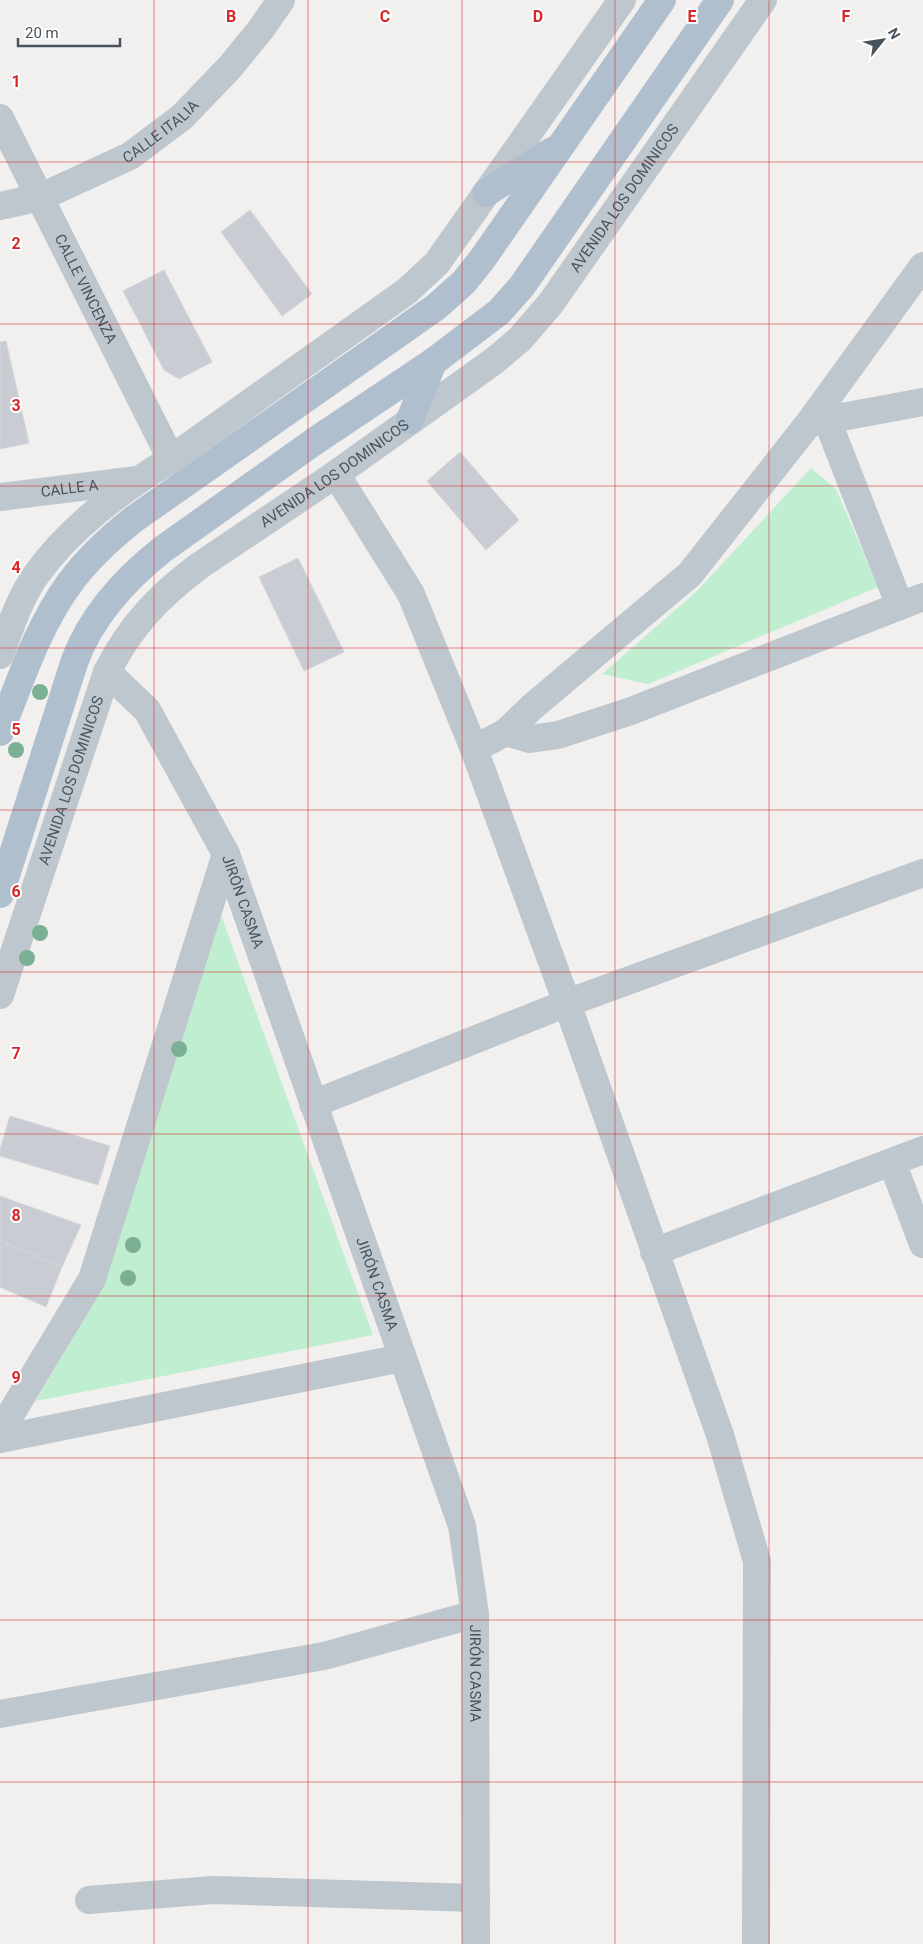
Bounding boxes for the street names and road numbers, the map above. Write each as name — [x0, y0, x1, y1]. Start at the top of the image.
street label: CALLE ITALIA — [120, 96, 203, 167]
street label: AVENIDA LOS DOMINICOS — [566, 120, 683, 276]
street label: CALLE VINCENZA — [51, 231, 121, 347]
street label: AVENIDA LOS DOMINICOS — [257, 416, 412, 531]
street label: CALLE A — [40, 476, 99, 501]
street label: AVENIDA LOS DOMINICOS — [35, 694, 107, 867]
street label: JIRÓN CASMA — [218, 853, 268, 951]
street label: JIRÓN CASMA — [352, 1235, 402, 1333]
street label: JIRÓN CASMA — [466, 1624, 484, 1723]

